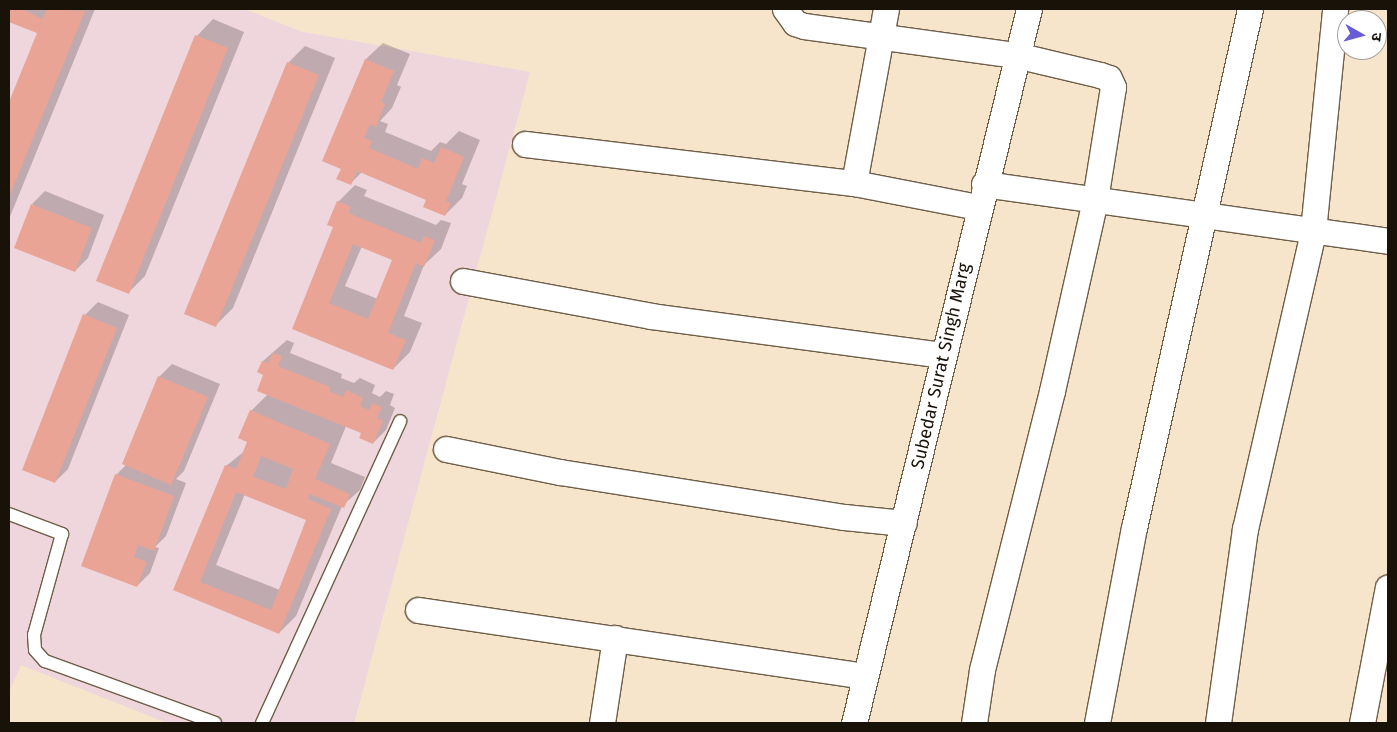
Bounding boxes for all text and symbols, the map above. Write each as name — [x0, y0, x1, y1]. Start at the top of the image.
north arrow — [1337, 10, 1387, 60]
text: उ — [1367, 32, 1385, 42]
street label: Subedar Surat Singh Marg — [907, 261, 975, 471]

